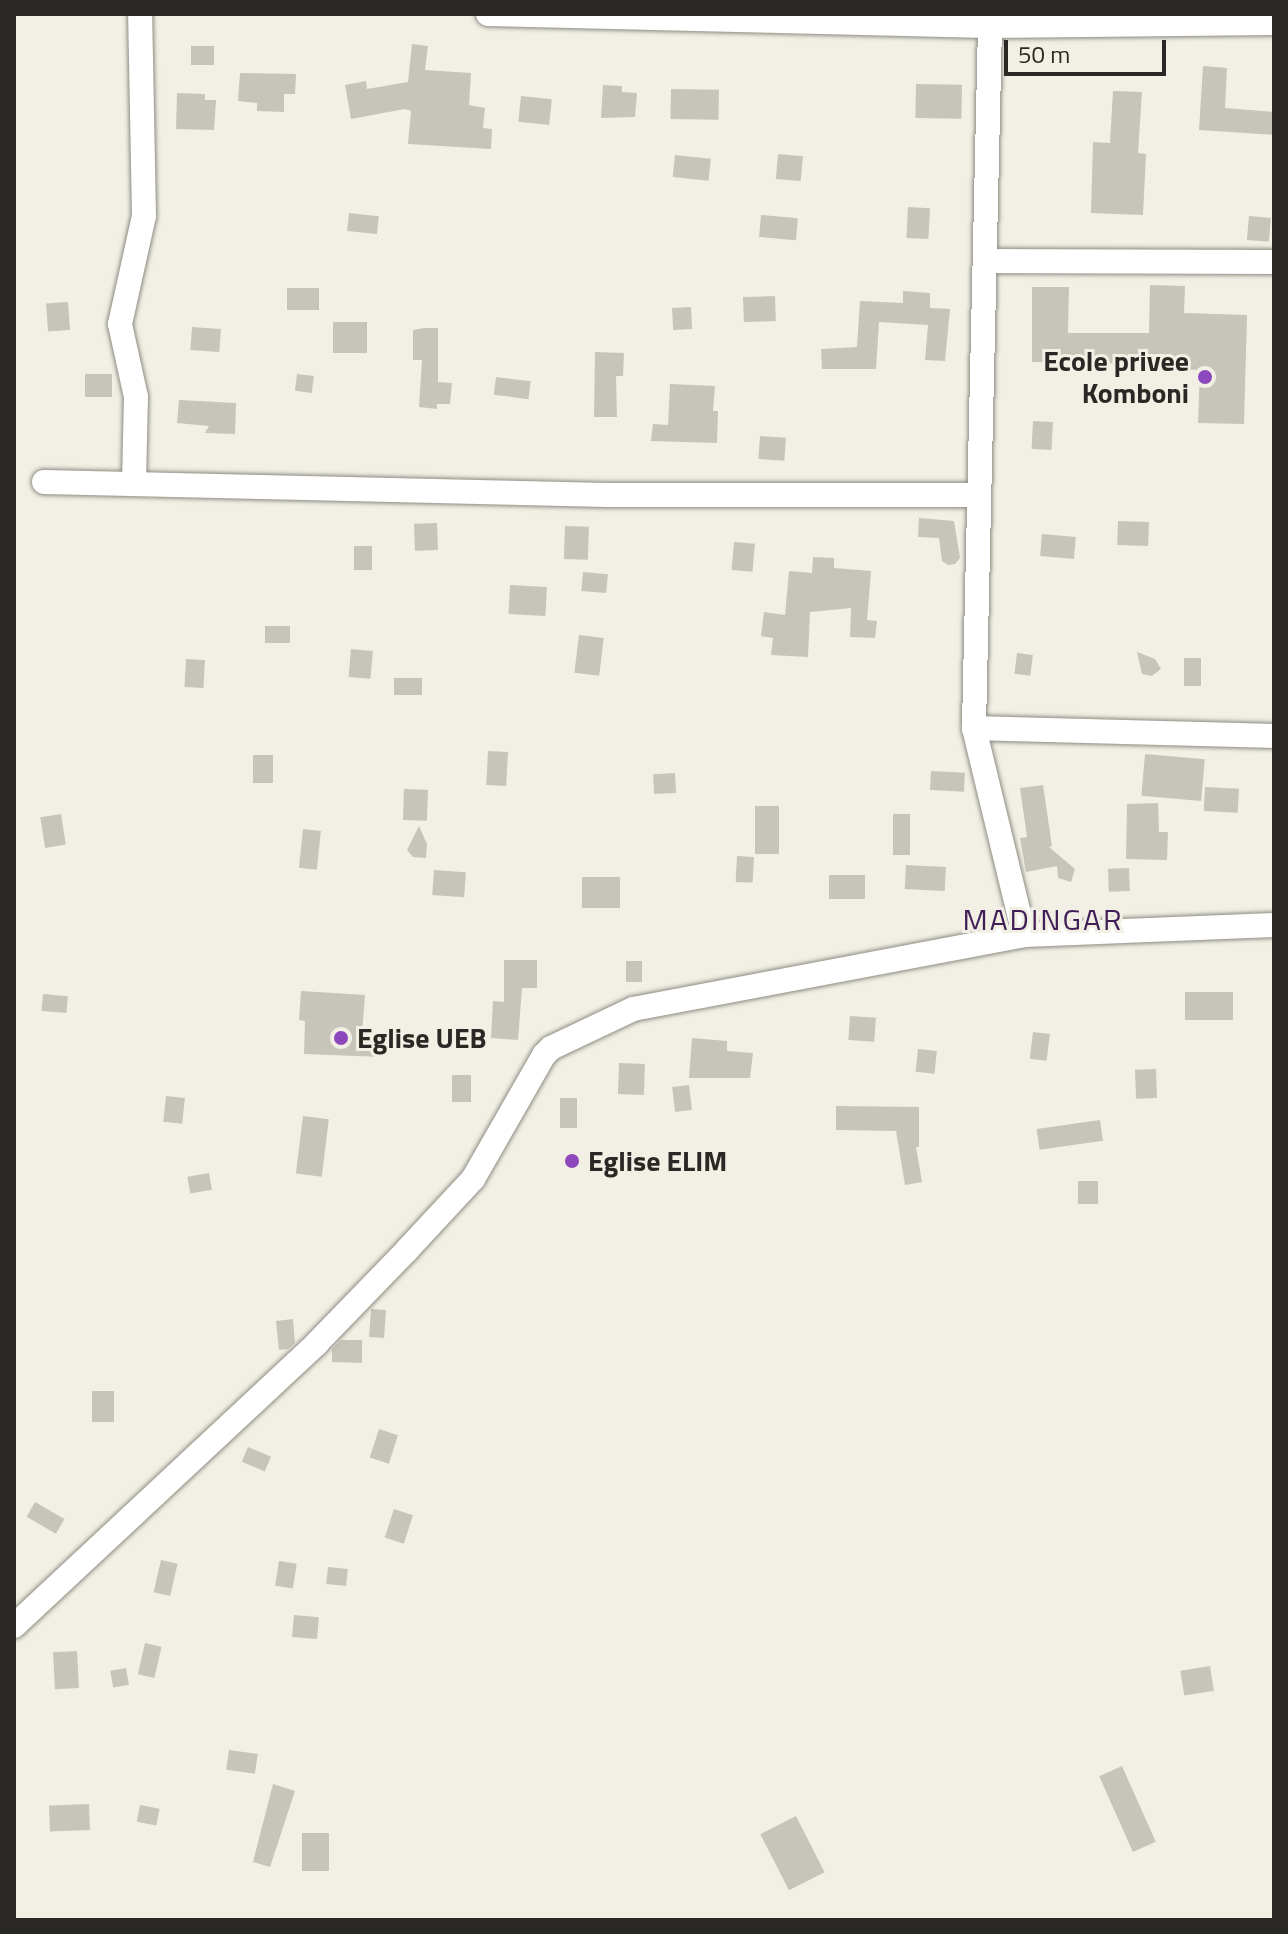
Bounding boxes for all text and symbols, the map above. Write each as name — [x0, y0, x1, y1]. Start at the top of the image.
scale bar — [1008, 24, 1170, 74]
text: 50 m — [1018, 36, 1070, 72]
place label: Ecole privee Komboni — [1043, 344, 1189, 410]
marker: Ecole privee Komboni — [1196, 368, 1214, 386]
district label: MADINGAR — [963, 901, 1123, 937]
place label: Eglise UEB — [357, 1021, 486, 1055]
marker: Eglise UEB — [332, 1029, 350, 1047]
place label: Eglise ELIM — [588, 1144, 727, 1178]
marker: Eglise ELIM — [563, 1152, 581, 1170]

